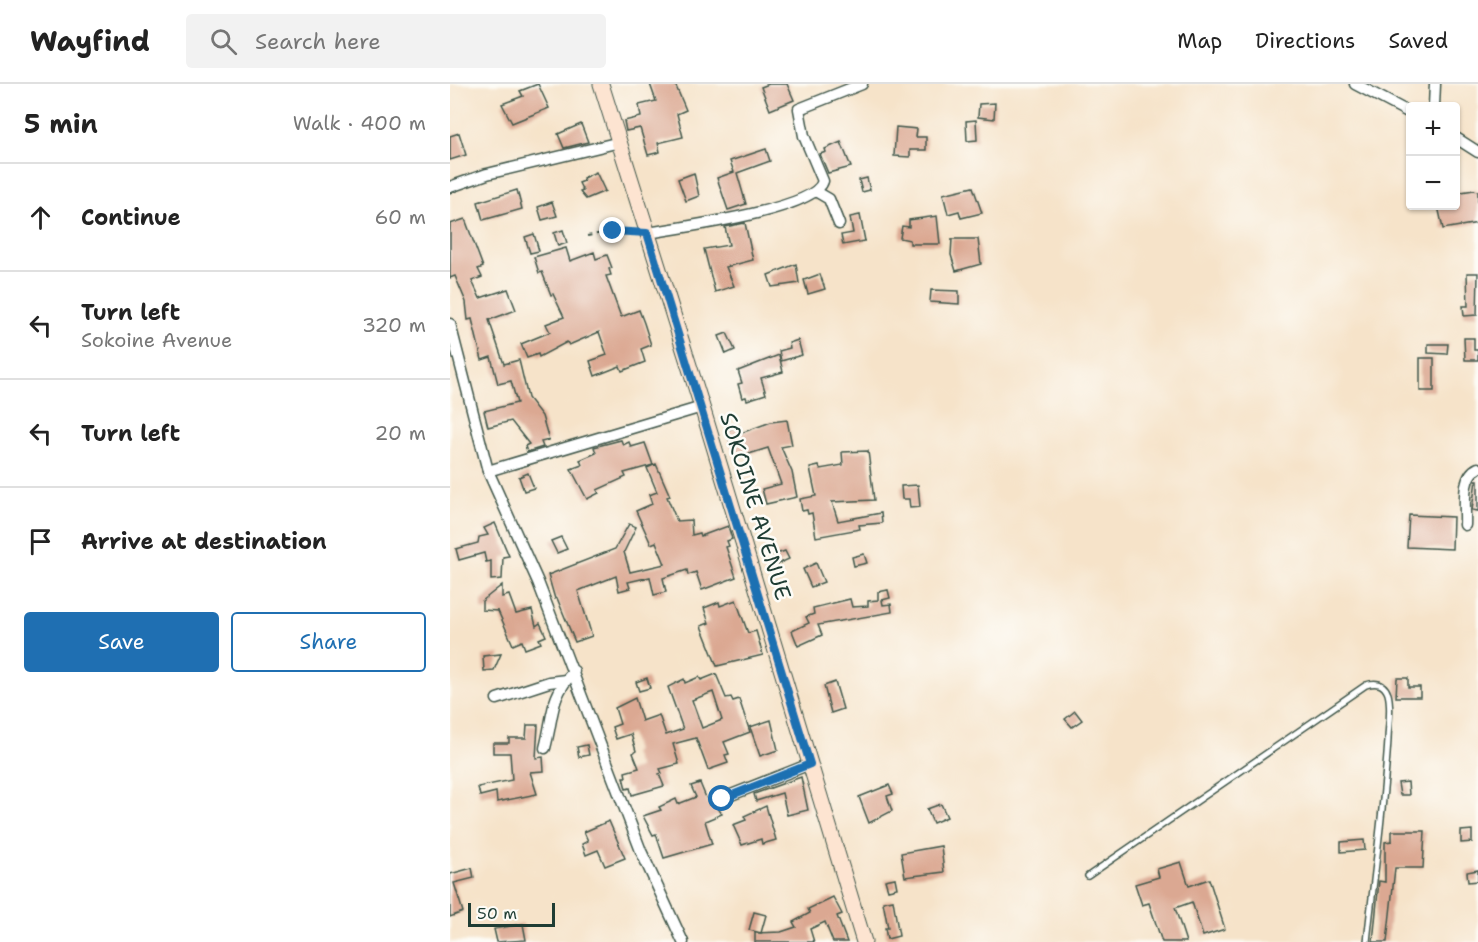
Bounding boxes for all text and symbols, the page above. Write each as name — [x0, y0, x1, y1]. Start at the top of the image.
search box — [186, 14, 606, 68]
text: Wayfind — [30, 22, 150, 60]
icon: search — [207, 25, 240, 58]
text: Search here — [255, 27, 381, 56]
text: Map — [1177, 27, 1222, 55]
text: Directions — [1255, 27, 1355, 55]
text: Saved — [1388, 27, 1448, 55]
map controls — [1406, 102, 1460, 210]
button: + — [1406, 102, 1460, 156]
text: 5 min — [24, 106, 98, 141]
text: Walk · 400 m — [293, 110, 426, 136]
button: − — [1406, 156, 1460, 210]
icon: ahead — [24, 201, 57, 234]
text: Continue — [81, 203, 181, 232]
text: 60 m — [374, 204, 426, 230]
route end — [599, 217, 625, 243]
text: Turn left — [81, 298, 180, 327]
icon: left — [24, 309, 57, 342]
text: 320 m — [362, 312, 426, 338]
text: Sokoine Avenue — [81, 327, 232, 353]
street label: SOKOINE AVENUE — [713, 409, 798, 603]
icon: left — [24, 417, 57, 450]
text: Turn left — [81, 419, 180, 448]
text: 20 m — [375, 420, 426, 446]
icon: arrive — [24, 525, 57, 558]
text: Arrive at destination — [81, 527, 327, 556]
button: Save — [24, 612, 219, 672]
button: Share — [231, 612, 426, 672]
route start — [708, 785, 734, 811]
scale bar — [468, 900, 555, 928]
text: 50 m — [477, 903, 517, 924]

